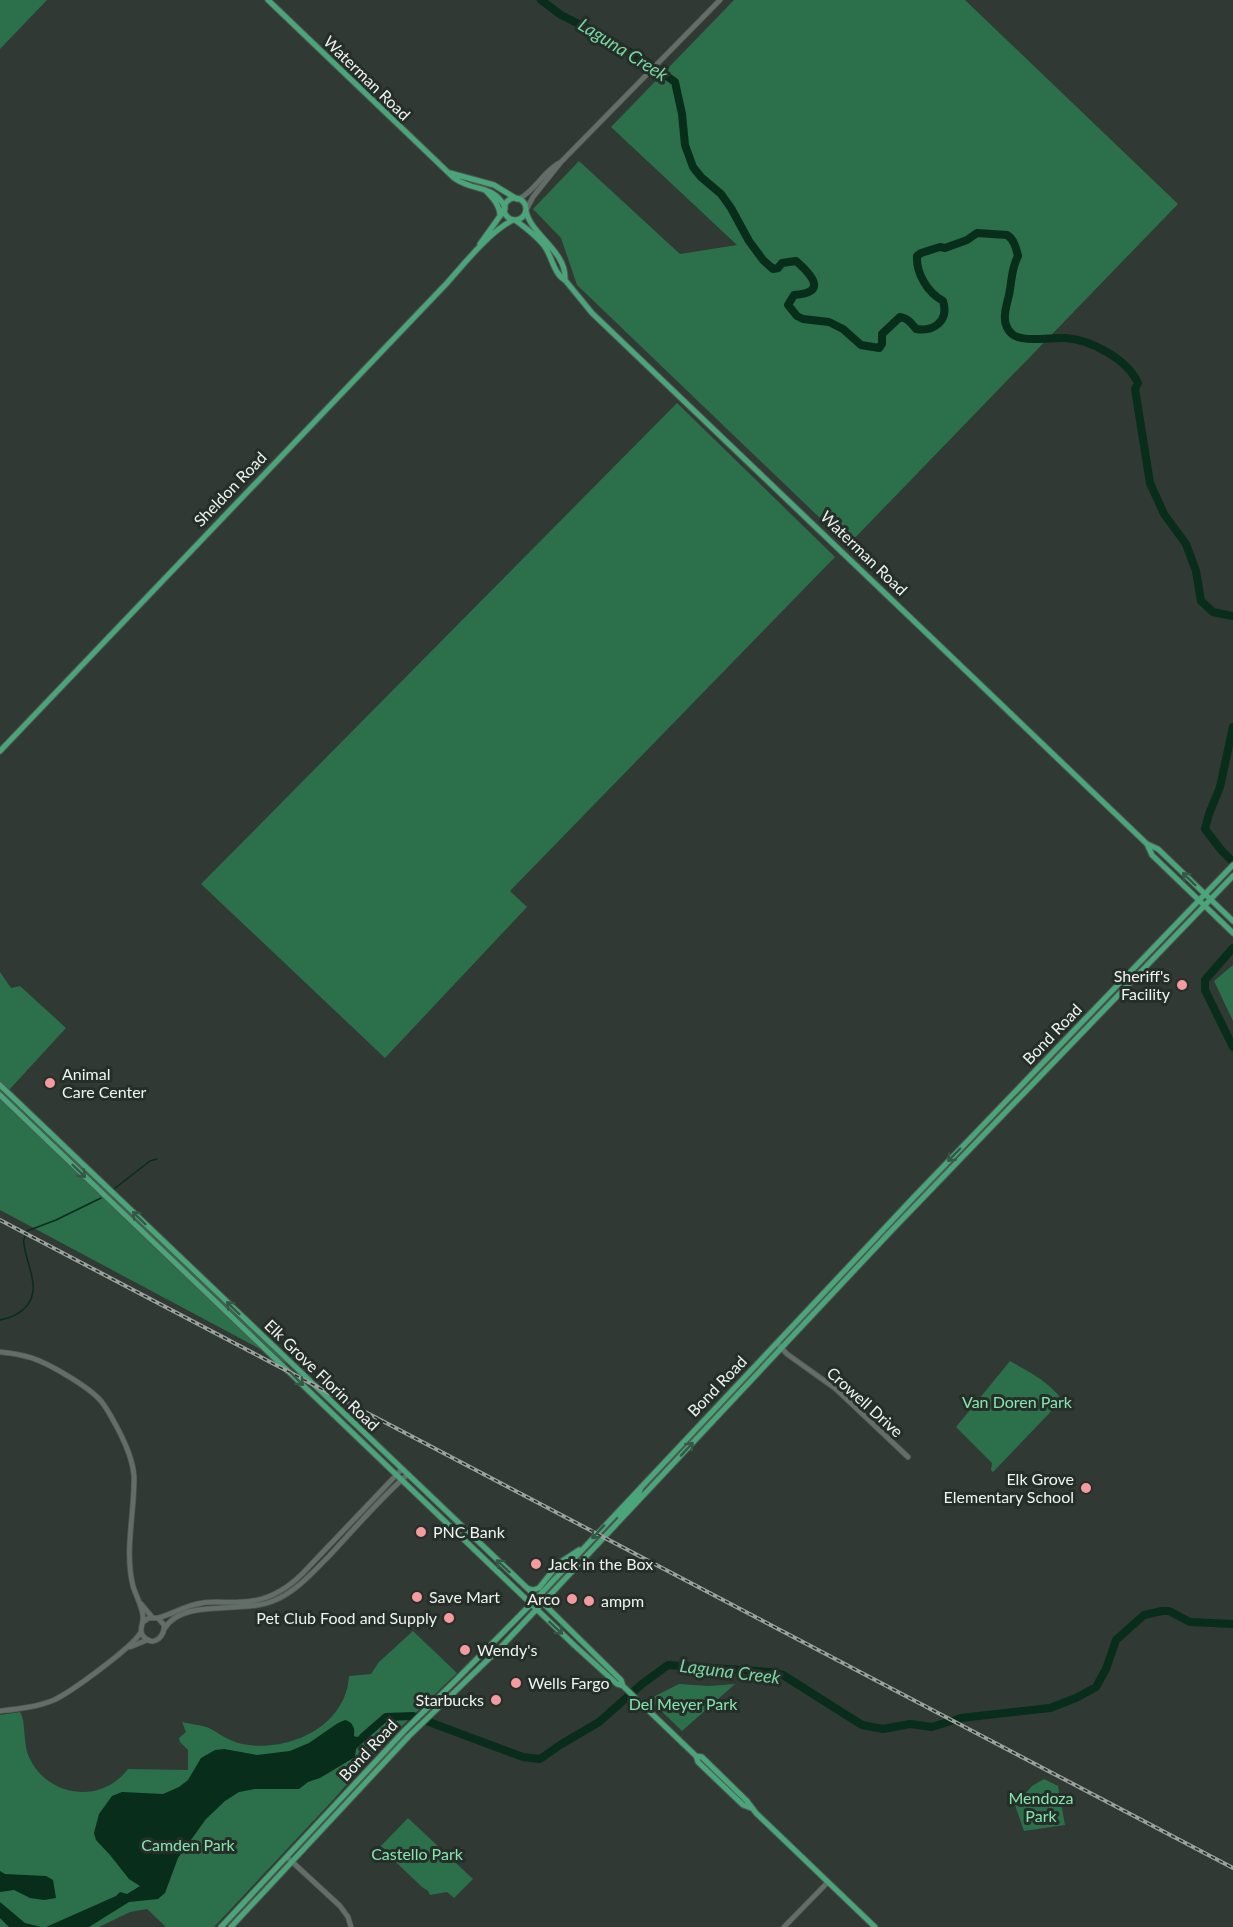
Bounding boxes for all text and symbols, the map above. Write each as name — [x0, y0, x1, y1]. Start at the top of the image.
water label: Laguna Creek — [575, 13, 673, 86]
street label: Waterman Road — [320, 32, 415, 124]
street label: Sheldon Road — [189, 447, 270, 530]
street label: Waterman Road — [817, 507, 912, 599]
one-way arrow — [1182, 872, 1197, 887]
place label: Sheriff's Facility — [1114, 966, 1171, 1003]
marker: Sheriff's Facility — [1175, 978, 1189, 992]
street label: Bond Road — [1018, 999, 1085, 1068]
place label: Animal Care Center — [62, 1064, 147, 1101]
marker: Animal Care Center — [43, 1076, 57, 1090]
one-way arrow — [947, 1148, 961, 1163]
one-way arrow — [72, 1163, 87, 1178]
one-way arrow — [132, 1211, 147, 1226]
one-way arrow — [226, 1301, 241, 1315]
street label: Elk Grove Florin Road — [261, 1315, 383, 1434]
street label: Bond Road — [683, 1351, 750, 1420]
street label: Crowell Drive — [823, 1363, 907, 1441]
one-way arrow — [289, 1372, 304, 1386]
park label: Van Doren Park — [962, 1392, 1073, 1411]
one-way arrow — [679, 1441, 694, 1456]
place label: Elk Grove Elementary School — [944, 1469, 1074, 1506]
marker: Elk Grove Elementary School — [1079, 1481, 1093, 1495]
place label: PNC Bank — [433, 1522, 506, 1541]
marker: PNC Bank — [414, 1525, 428, 1539]
one-way arrow — [591, 1525, 605, 1540]
place label: Jack in the Box — [548, 1554, 653, 1573]
marker: Jack in the Box — [529, 1557, 543, 1571]
one-way arrow — [496, 1559, 511, 1573]
place label: Save Mart — [429, 1587, 500, 1606]
place label: Arco — [527, 1589, 560, 1608]
marker: Save Mart — [410, 1590, 424, 1604]
place label: ampm — [601, 1591, 644, 1610]
marker: Arco — [565, 1592, 579, 1606]
marker: ampm — [582, 1594, 596, 1608]
place label: Pet Club Food and Supply — [256, 1608, 438, 1627]
marker: Pet Club Food and Supply — [442, 1611, 456, 1625]
one-way arrow — [549, 1621, 564, 1635]
place label: Wendy's — [477, 1640, 537, 1659]
marker: Wendy's — [458, 1643, 472, 1657]
water label: Laguna Creek — [678, 1654, 782, 1688]
place label: Wells Fargo — [528, 1673, 609, 1692]
marker: Wells Fargo — [509, 1676, 523, 1690]
place label: Starbucks — [416, 1690, 484, 1709]
marker: Starbucks — [489, 1693, 503, 1707]
park label: Del Meyer Park — [629, 1694, 738, 1713]
street label: Bond Road — [335, 1715, 401, 1784]
park label: Mendoza Park — [1008, 1788, 1074, 1825]
park label: Camden Park — [141, 1835, 236, 1854]
park label: Castello Park — [371, 1844, 464, 1863]

